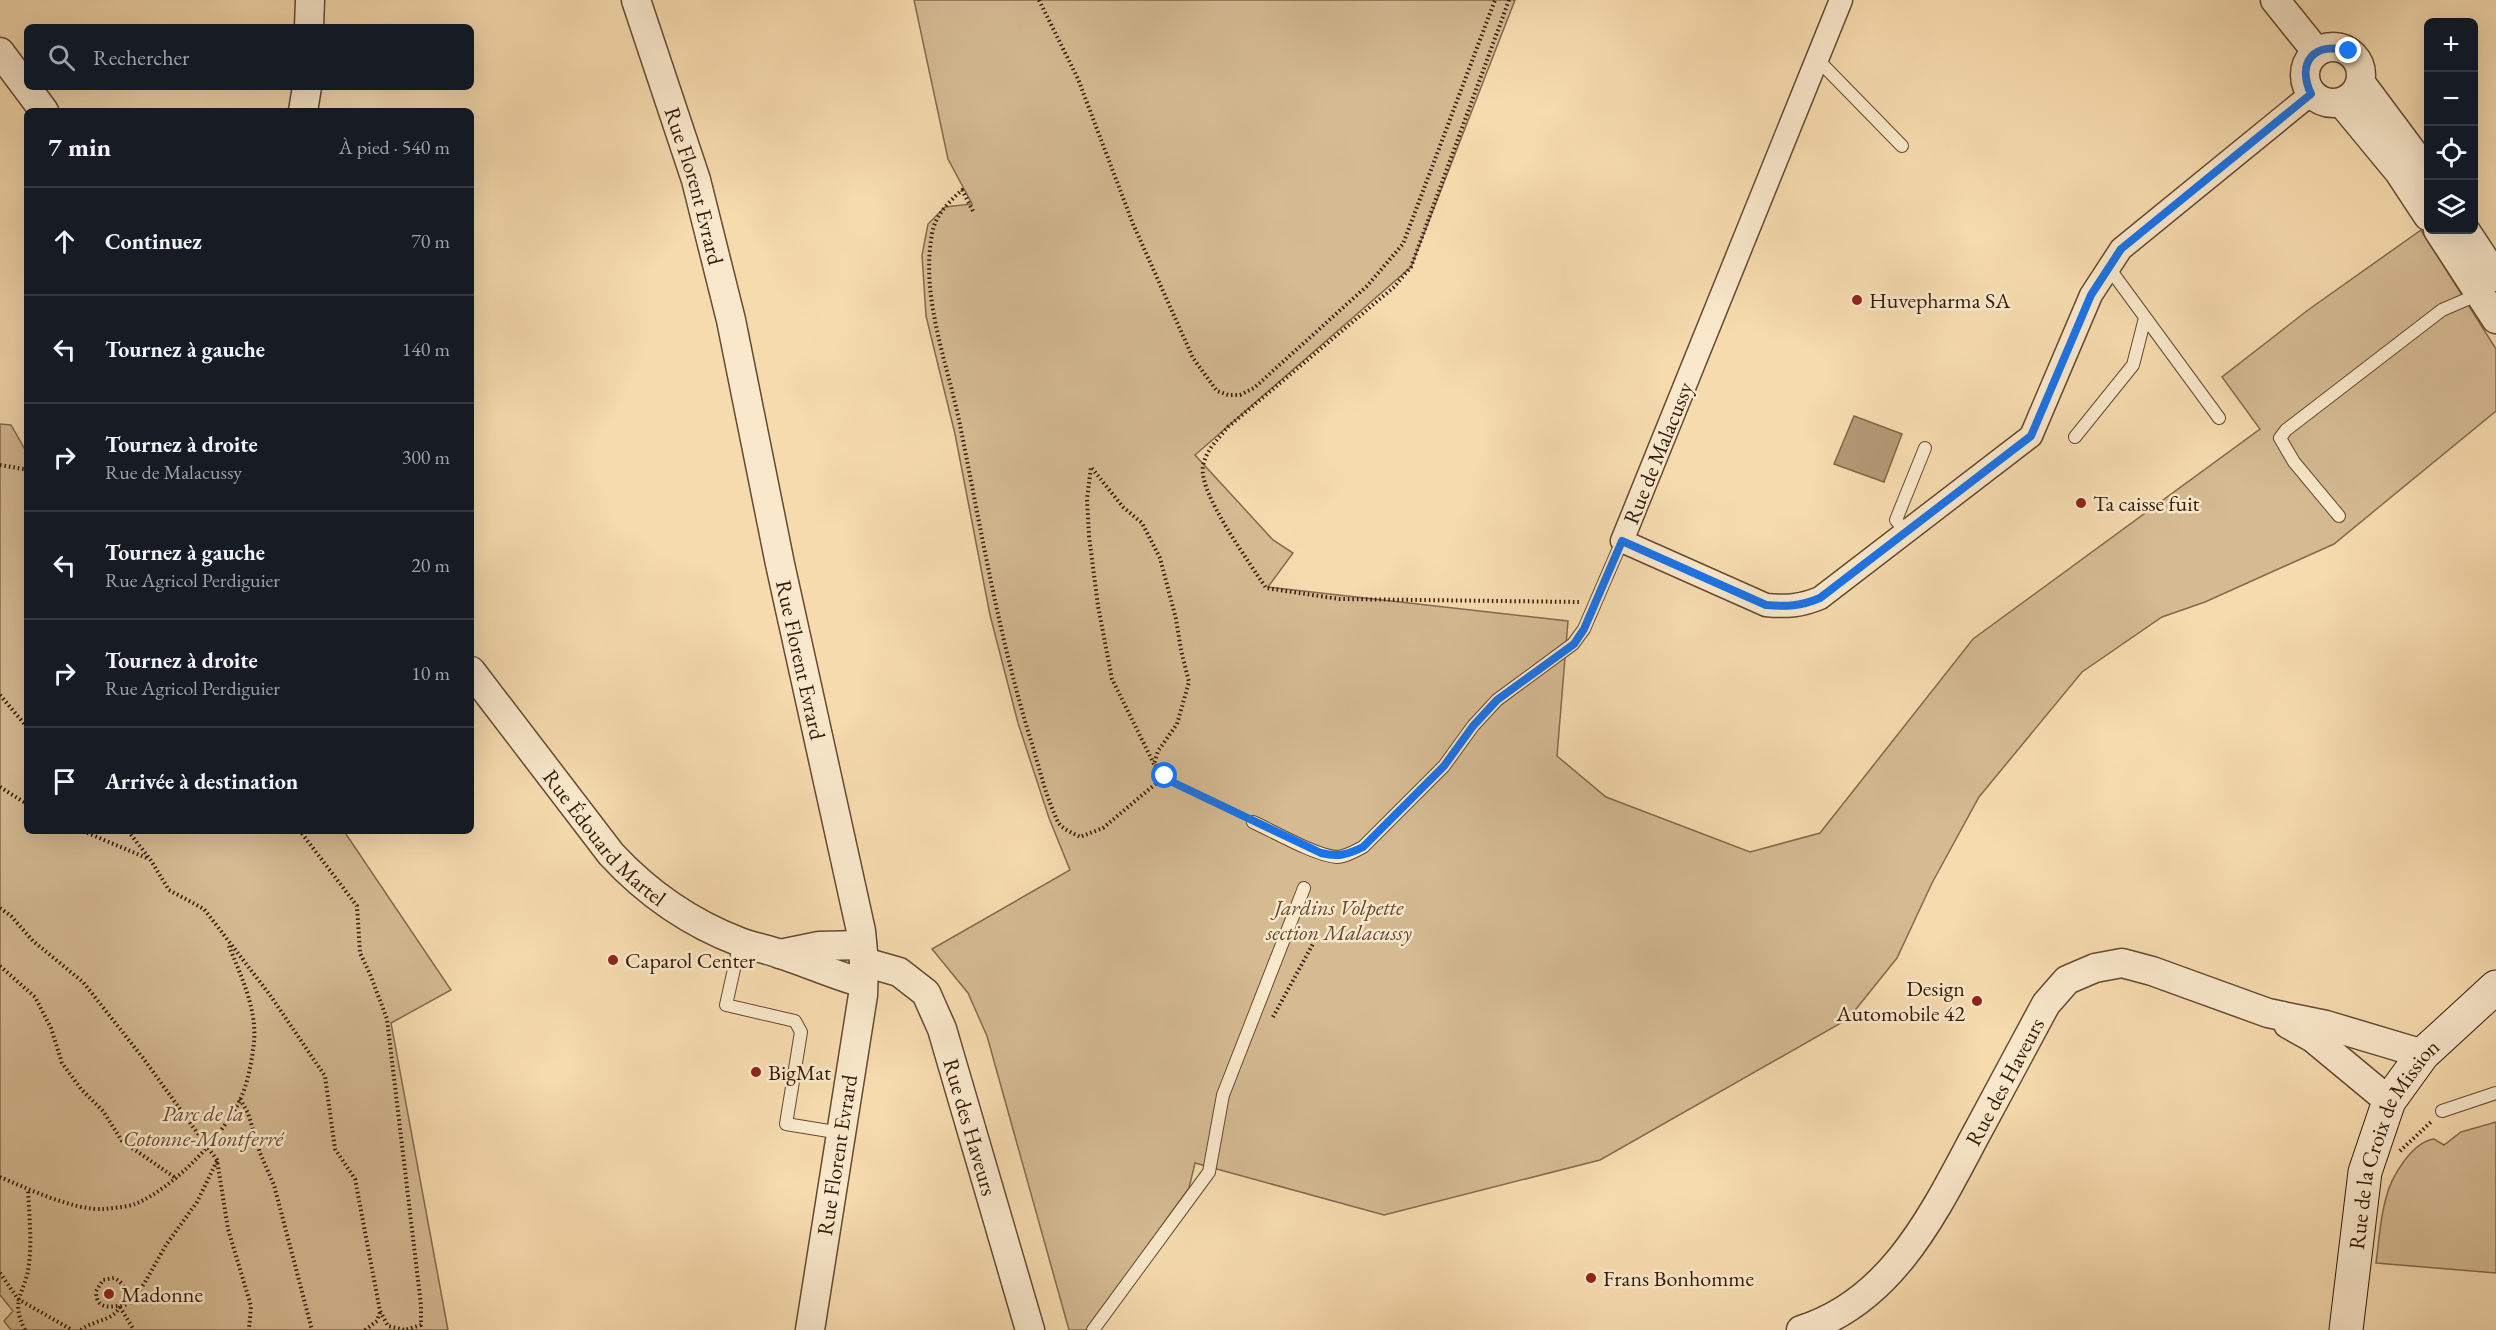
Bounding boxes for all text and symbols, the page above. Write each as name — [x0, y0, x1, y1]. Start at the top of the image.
map controls — [2424, 18, 2478, 234]
button: + — [2424, 18, 2478, 72]
search box — [24, 24, 474, 90]
route end — [2335, 37, 2361, 63]
icon: search — [45, 41, 78, 74]
text: Rechercher — [93, 43, 189, 72]
button: − — [2424, 72, 2478, 126]
street label: Rue Florent Evrard — [658, 103, 731, 268]
button: locate — [2424, 126, 2478, 180]
text: 7 min — [48, 130, 111, 164]
text: À pied · 540 m — [339, 134, 450, 160]
button: layers — [2424, 180, 2478, 234]
icon: ahead — [48, 225, 81, 258]
text: Continuez — [105, 227, 202, 256]
text: 70 m — [411, 228, 450, 254]
place label: Huvepharma SA — [1869, 286, 2011, 315]
marker: Huvepharma SA — [1850, 293, 1864, 307]
icon: left — [48, 333, 81, 366]
text: Tournez à gauche — [105, 335, 265, 364]
text: 140 m — [402, 336, 450, 362]
street label: Rue de Malacussy — [1616, 377, 1700, 528]
text: Tournez à droite — [105, 430, 258, 459]
icon: right — [48, 441, 81, 474]
text: 300 m — [402, 444, 450, 470]
text: Rue de Malacussy — [105, 459, 242, 485]
place label: Ta caisse fuit — [2093, 489, 2200, 518]
marker: Ta caisse fuit — [2074, 496, 2088, 510]
text: Tournez à gauche — [105, 538, 265, 567]
icon: left — [48, 549, 81, 582]
text: 20 m — [411, 552, 450, 578]
text: Rue Agricol Perdiguier — [105, 567, 280, 593]
street label: Rue Florent Evrard — [769, 577, 833, 743]
text: Tournez à droite — [105, 646, 258, 675]
icon: right — [48, 657, 81, 690]
text: 10 m — [411, 660, 450, 686]
text: Rue Agricol Perdiguier — [105, 675, 280, 701]
route start — [1151, 762, 1177, 788]
street label: Rue Édouard Martel — [537, 763, 672, 912]
icon: arrive — [48, 765, 81, 798]
text: Arrivée à destination — [105, 767, 298, 796]
park label: Jardins Volpette section Malacussy — [1265, 893, 1412, 947]
place label: Caparol Center — [625, 946, 756, 975]
marker: Caparol Center — [606, 953, 620, 967]
place label: Design Automobile 42 — [1835, 974, 1965, 1028]
marker: Design Automobile 42 — [1970, 994, 1984, 1008]
street label: Rue des Haveurs — [1958, 1012, 2051, 1151]
street label: Rue de la Croix de Mission — [2341, 1032, 2445, 1251]
street label: Rue des Haveurs — [937, 1055, 1004, 1199]
place label: BigMat — [768, 1058, 831, 1087]
marker: BigMat — [749, 1065, 763, 1079]
street label: Rue Florent Evrard — [810, 1072, 864, 1238]
park label: Parc de la Cotonne-Montferré — [123, 1099, 286, 1153]
place label: Frans Bonhomme — [1603, 1264, 1754, 1293]
marker: Frans Bonhomme — [1584, 1271, 1598, 1285]
place label: Madonne — [121, 1280, 203, 1309]
marker: Madonne — [102, 1287, 116, 1301]

